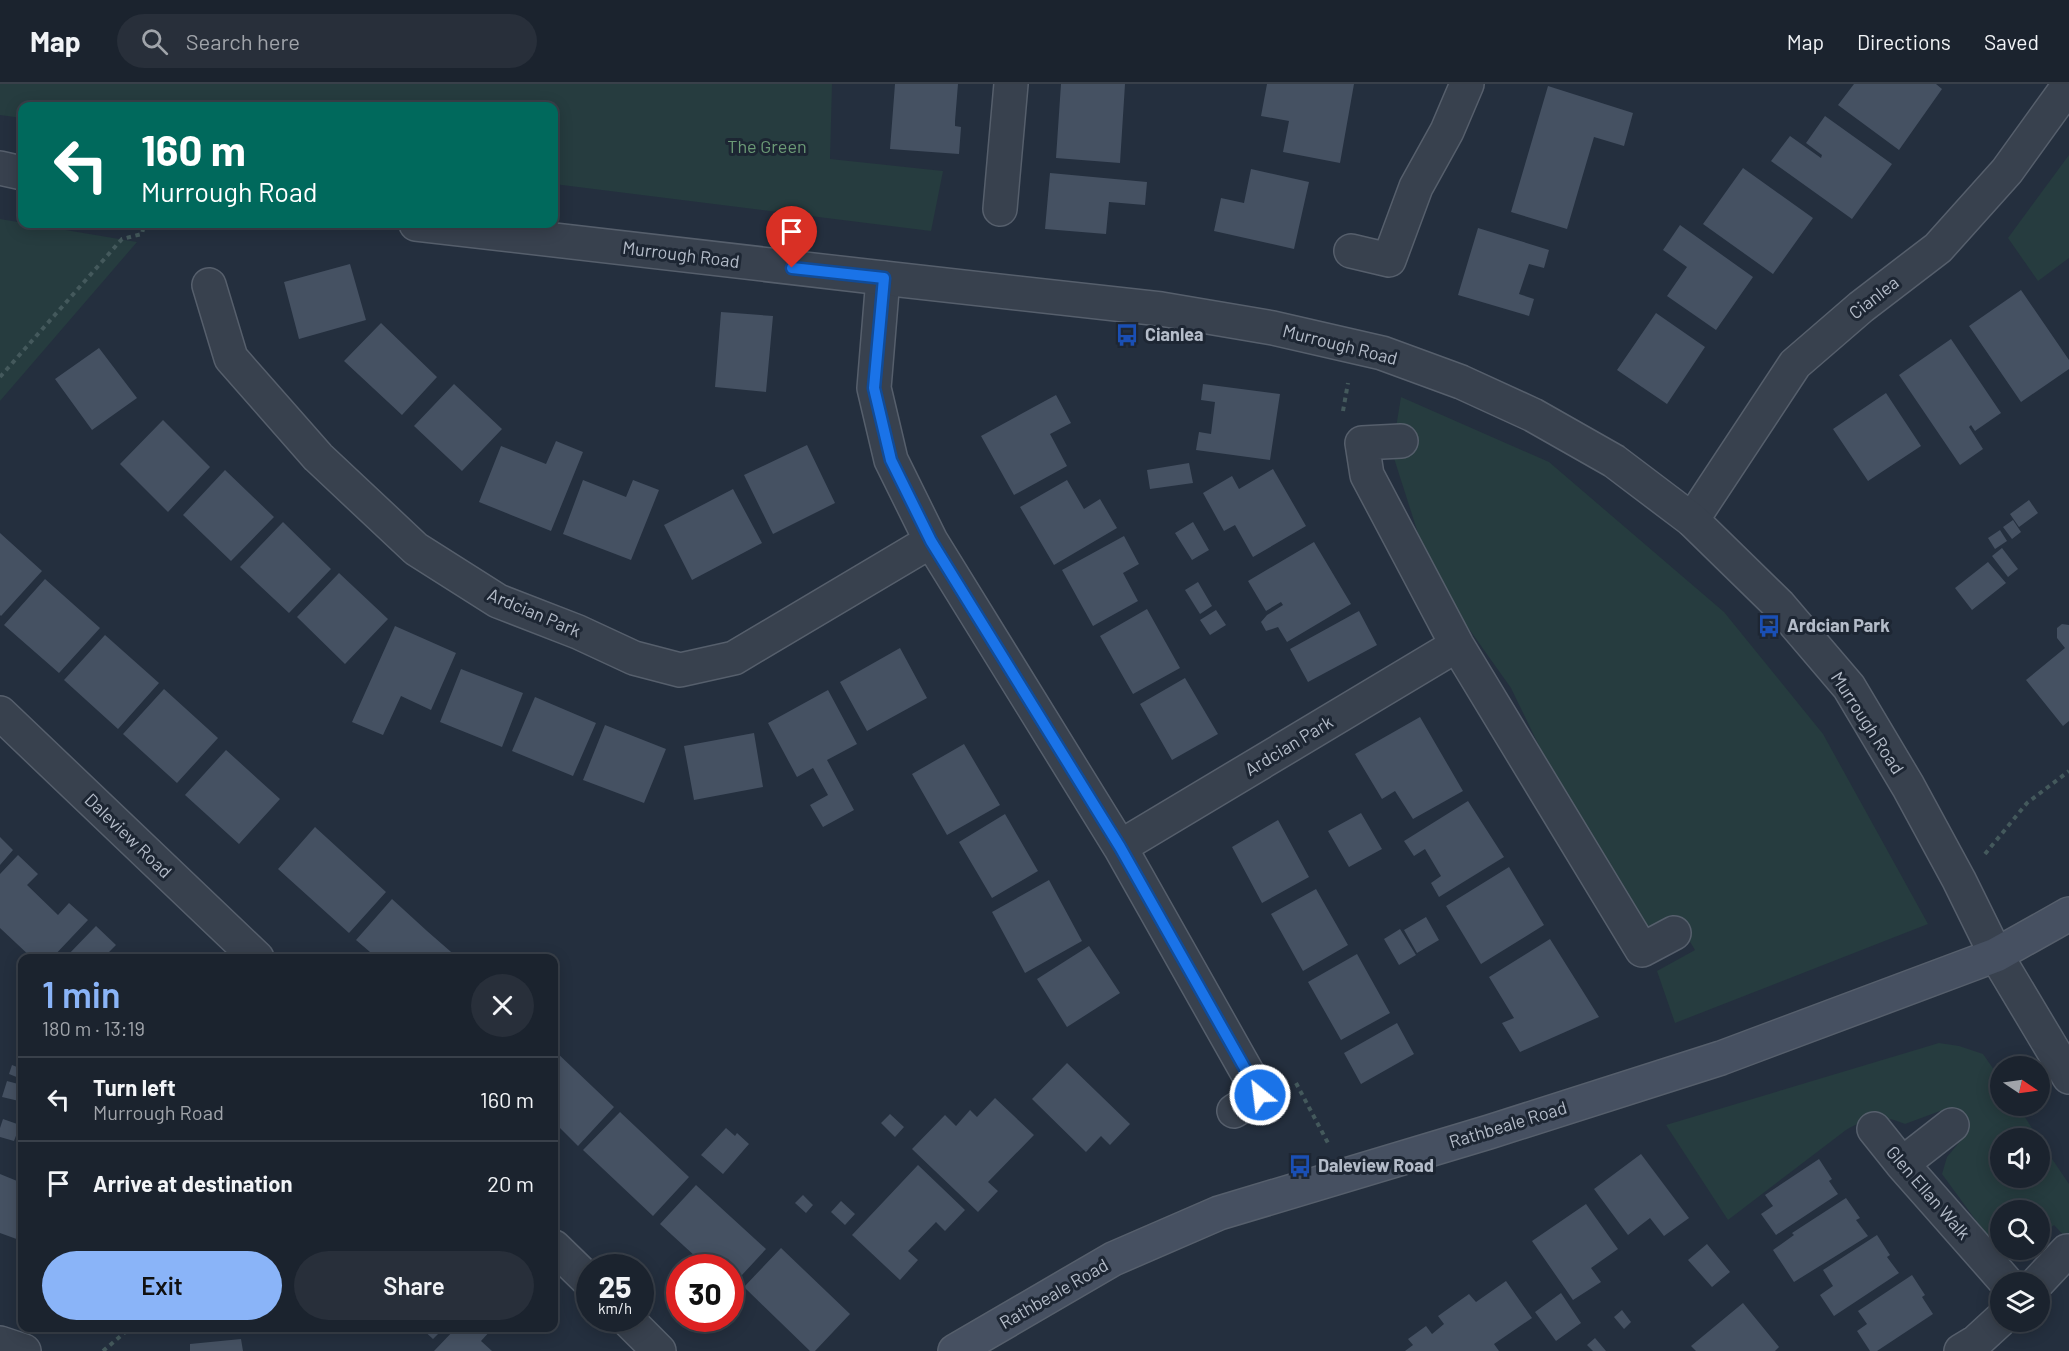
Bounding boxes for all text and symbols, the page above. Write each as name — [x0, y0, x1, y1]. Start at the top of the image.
search box — [117, 14, 537, 68]
text: Map — [30, 24, 81, 58]
icon: search — [138, 25, 171, 58]
text: Search here — [186, 28, 300, 54]
text: Map — [1787, 29, 1824, 54]
text: Directions — [1857, 29, 1951, 54]
text: Saved — [1984, 29, 2039, 54]
text: 160 m — [141, 124, 246, 174]
icon: left — [42, 126, 120, 204]
park label: The Green — [727, 135, 807, 157]
text: Murrough Road — [141, 175, 318, 207]
pin — [766, 206, 817, 268]
icon: arrive — [775, 215, 808, 248]
street label: Murrough Road — [621, 236, 741, 272]
street label: Cianlea — [1844, 271, 1903, 324]
street label: Murrough Road — [1280, 319, 1400, 369]
bus stop icon: Cianlea — [1114, 322, 1140, 348]
place label: Cianlea — [1145, 323, 1204, 345]
street label: Ardcian Park — [485, 583, 584, 642]
bus stop icon: Ardcian Park — [1756, 613, 1782, 639]
place label: Ardcian Park — [1787, 614, 1890, 636]
street label: Murrough Road — [1827, 667, 1909, 778]
street label: Ardcian Park — [1240, 710, 1337, 780]
street label: Daleview Road — [81, 788, 177, 882]
text: 1 min — [42, 972, 121, 1015]
button: close — [471, 974, 534, 1037]
text: 180 m · 13:19 — [42, 1016, 145, 1040]
north arrow — [1990, 1056, 2050, 1116]
map controls — [1990, 1056, 2050, 1332]
position arrow — [1228, 1063, 1292, 1127]
text: Turn left — [93, 1074, 176, 1100]
icon: left — [42, 1083, 75, 1116]
text: 160 m — [480, 1086, 534, 1112]
street label: Rathbeale Road — [1446, 1096, 1569, 1152]
text: Murrough Road — [93, 1100, 224, 1124]
button: sound — [1990, 1128, 2050, 1188]
street label: Glen Ellan Walk — [1882, 1141, 1975, 1244]
bus stop icon: Daleview Road — [1287, 1153, 1313, 1179]
place label: Daleview Road — [1318, 1154, 1434, 1176]
icon: arrive — [42, 1167, 75, 1200]
text: Arrive at destination — [93, 1170, 292, 1196]
text: 20 m — [487, 1170, 534, 1196]
button: search — [1990, 1200, 2050, 1260]
button: Exit — [42, 1251, 282, 1320]
button: Share — [294, 1251, 534, 1320]
street label: Rathbeale Road — [995, 1253, 1112, 1333]
speed limit sign: 30 — [666, 1254, 744, 1332]
text: 25 — [599, 1268, 631, 1304]
button: layers — [1990, 1272, 2050, 1332]
text: km/h — [598, 1299, 632, 1317]

